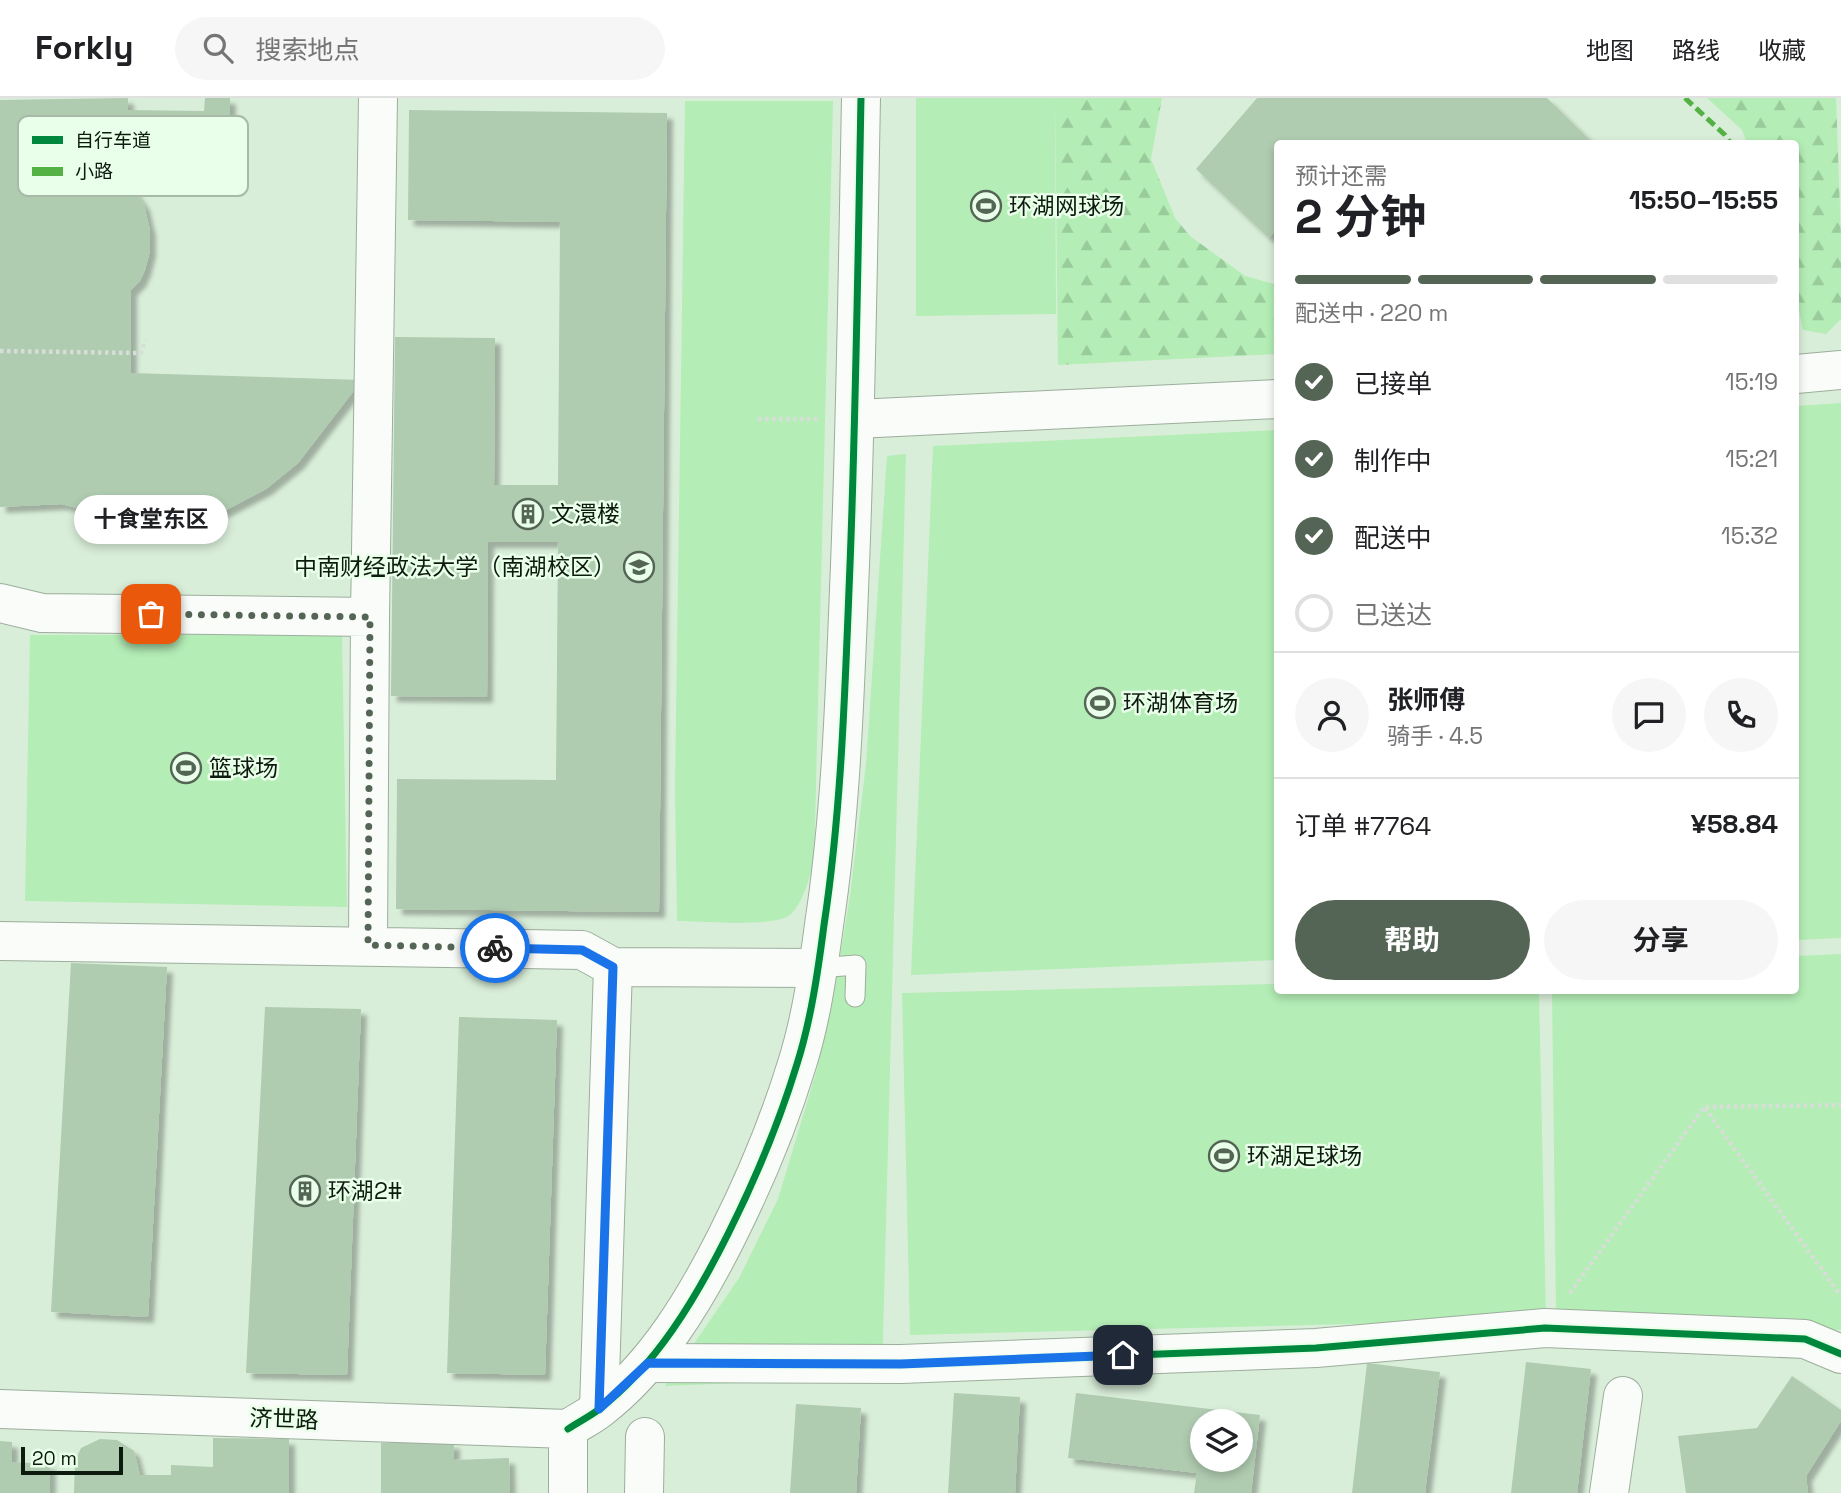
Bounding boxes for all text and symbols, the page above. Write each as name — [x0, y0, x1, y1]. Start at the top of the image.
search box — [175, 17, 665, 80]
text: Forkly — [35, 27, 133, 69]
icon: search — [199, 29, 237, 67]
text: 搜索地点 — [255, 33, 360, 67]
text: 地图 — [1586, 35, 1634, 66]
text: 路线 — [1672, 35, 1720, 66]
text: 收藏 — [1758, 35, 1806, 66]
legend — [18, 116, 248, 196]
text: 自行车道 — [75, 128, 151, 153]
text: 小路 — [75, 159, 113, 184]
text: 预计还需 — [1295, 161, 1387, 191]
text: 15:50–15:55 — [1629, 183, 1778, 217]
text: 2 分钟 — [1295, 188, 1426, 246]
sports icon: 环湖网球场 — [969, 189, 1003, 223]
place label: 环湖网球场 — [1009, 191, 1124, 221]
text: 配送中 · 220 m — [1295, 298, 1448, 328]
icon: check — [1295, 363, 1333, 401]
text: 已接单 — [1354, 367, 1432, 401]
text: 15:19 — [1725, 367, 1778, 397]
icon: check — [1295, 440, 1333, 478]
text: 制作中 — [1354, 444, 1432, 478]
text: 15:21 — [1725, 444, 1778, 474]
callout: 十食堂东区 — [74, 495, 228, 544]
building icon: 文澴楼 — [511, 497, 545, 531]
place label: 文澴楼 — [551, 499, 620, 529]
text: 十食堂东区 — [94, 504, 209, 534]
icon: check — [1295, 517, 1333, 555]
text: 配送中 — [1354, 521, 1432, 555]
text: 15:32 — [1721, 521, 1778, 551]
school or university icon: 中南财经政法大学（南湖校区） — [622, 550, 656, 584]
place label: 中南财经政法大学（南湖校区） — [294, 552, 616, 582]
pin — [121, 584, 181, 644]
icon: bag — [132, 595, 170, 633]
text: 已送达 — [1354, 598, 1432, 632]
button: person — [1295, 678, 1369, 752]
button: chat — [1612, 678, 1686, 752]
button: phone — [1704, 678, 1778, 752]
text: 张师傅 — [1387, 683, 1465, 717]
sports icon: 环湖体育场 — [1083, 686, 1117, 720]
place label: 环湖体育场 — [1123, 688, 1238, 718]
text: 骑手 · 4.5 — [1387, 721, 1483, 751]
sports icon: 篮球场 — [169, 751, 203, 785]
place label: 篮球场 — [209, 753, 278, 783]
text: ¥58.84 — [1691, 807, 1778, 841]
text: 订单 #7764 — [1295, 809, 1431, 843]
button: 帮助 — [1295, 900, 1530, 980]
button: 分享 — [1544, 900, 1778, 980]
courier — [460, 913, 530, 983]
icon: bike — [476, 929, 514, 967]
sports icon: 环湖足球场 — [1207, 1139, 1241, 1173]
place label: 环湖足球场 — [1247, 1141, 1362, 1171]
building icon: 环湖2# — [288, 1174, 322, 1208]
place label: 环湖2# — [328, 1176, 402, 1206]
pin — [1093, 1325, 1153, 1385]
icon: home — [1104, 1336, 1142, 1374]
street label: 济世路 — [249, 1403, 319, 1435]
map controls — [1190, 1409, 1253, 1472]
button: layers — [1190, 1409, 1253, 1472]
scale bar — [21, 1444, 122, 1476]
text: 20 m — [32, 1446, 77, 1471]

